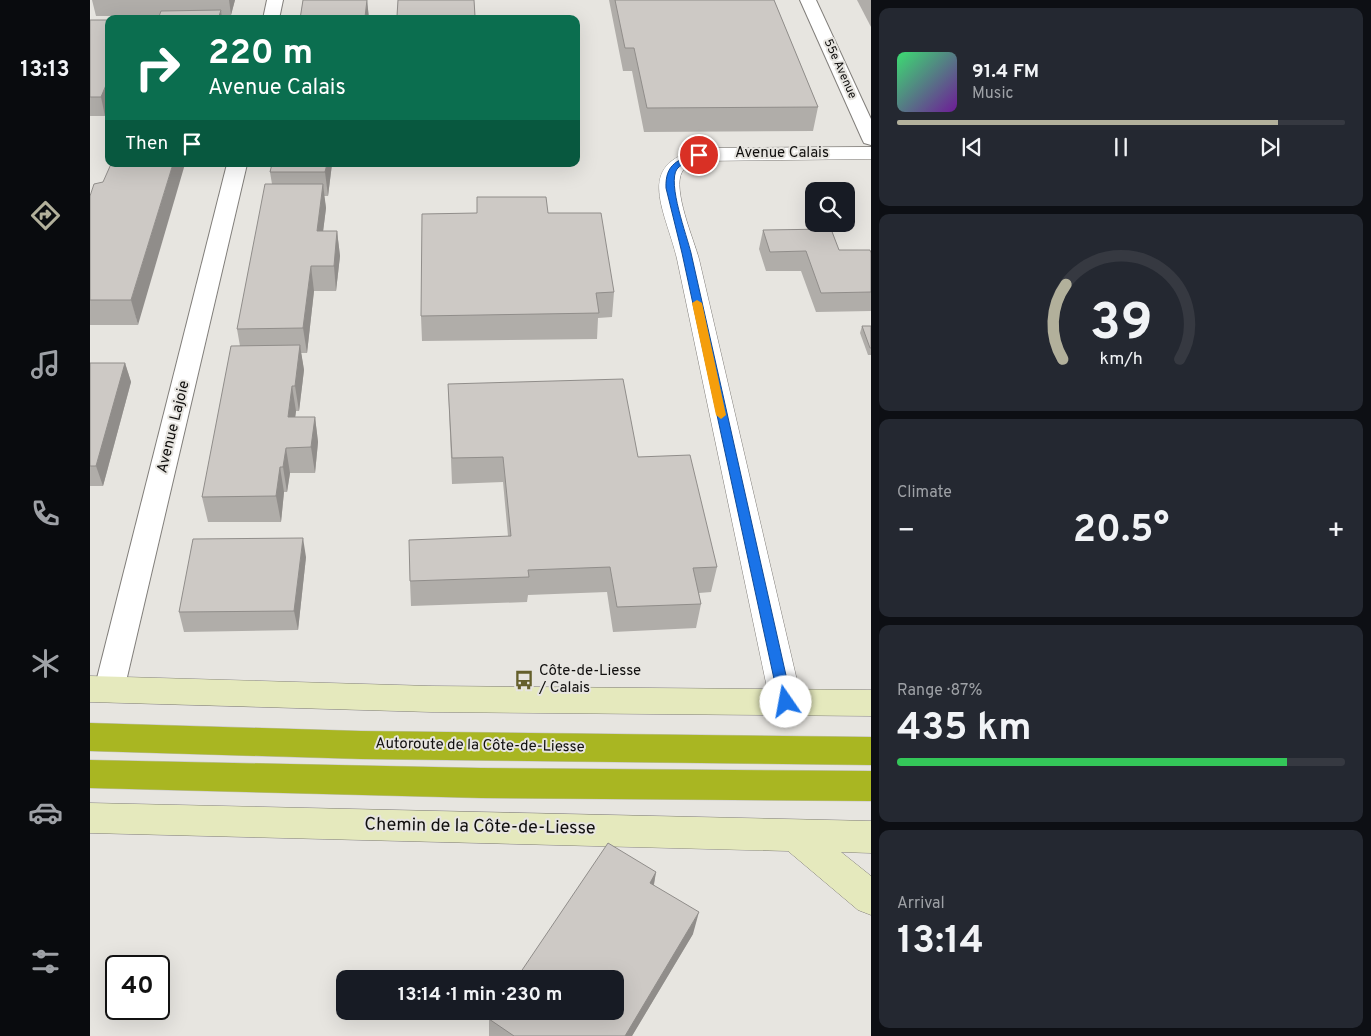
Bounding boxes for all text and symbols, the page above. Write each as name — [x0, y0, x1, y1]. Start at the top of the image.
text: 220 m — [208, 32, 313, 76]
icon: right — [125, 35, 190, 100]
street label: 55e Avenue — [820, 37, 860, 101]
text: 13:13 — [20, 57, 70, 84]
text: 91.4 FM — [972, 60, 1039, 84]
text: Avenue Calais — [208, 75, 346, 102]
text: Music — [972, 84, 1013, 104]
icon: arrive — [178, 130, 206, 158]
text: Then — [125, 132, 168, 156]
icon: previous — [958, 133, 986, 161]
icon: pause — [1107, 133, 1135, 161]
icon: next — [1256, 133, 1284, 161]
pin — [678, 134, 720, 176]
icon: arrive — [685, 141, 713, 169]
street label: Avenue Calais — [735, 144, 829, 163]
map controls — [805, 182, 855, 232]
button: search — [805, 182, 855, 232]
icon: directions — [28, 198, 63, 233]
text: 39 — [1089, 292, 1153, 358]
icon: music — [28, 347, 63, 382]
text: km/h — [1099, 348, 1143, 371]
street label: Avenue Lajoie — [153, 379, 195, 475]
text: Climate — [897, 483, 952, 503]
icon: phone — [28, 496, 63, 531]
text: 20.5° — [1073, 507, 1169, 556]
text: − — [897, 514, 915, 550]
text: + — [1327, 514, 1345, 550]
icon: climate — [28, 646, 63, 681]
place label: Côte-de-Liesse / Calais — [538, 662, 641, 698]
bus stop icon: Côte-de-Liesse / Calais — [513, 669, 535, 691]
position arrow — [759, 675, 811, 727]
text: Range · 87% — [897, 681, 982, 701]
text: 435 km — [897, 705, 1032, 754]
street label: Autoroute de la Côte-de-Liesse — [375, 735, 585, 757]
icon: car — [28, 795, 63, 830]
street label: Chemin de la Côte-de-Liesse — [364, 813, 596, 841]
text: Arrival — [897, 894, 945, 914]
text: 13:14 — [897, 918, 984, 967]
icon: filters — [28, 944, 63, 979]
speed limit sign: 40 — [105, 955, 170, 1020]
text: 13:14 · 1 min · 230 m — [398, 983, 562, 1007]

